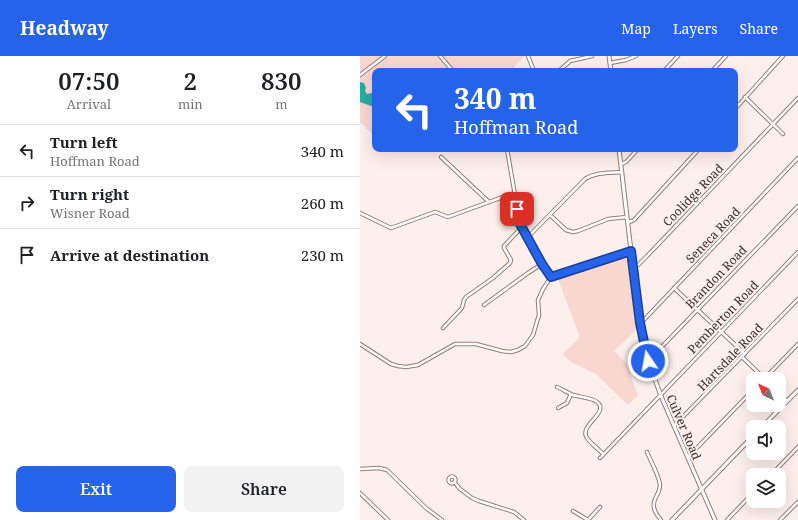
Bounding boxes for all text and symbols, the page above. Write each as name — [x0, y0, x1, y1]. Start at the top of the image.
text: Headway — [20, 15, 108, 41]
text: Map — [621, 19, 651, 38]
text: Layers — [673, 19, 718, 38]
text: Share — [740, 19, 778, 38]
text: 07:50 — [58, 64, 120, 97]
text: 2 — [184, 64, 197, 97]
text: 830 — [261, 64, 302, 97]
text: 340 m — [454, 79, 536, 117]
icon: left — [388, 84, 440, 136]
text: Arrival — [67, 95, 111, 113]
text: min — [178, 95, 203, 113]
text: m — [275, 95, 287, 113]
text: Hoffman Road — [454, 115, 578, 139]
text: Turn left — [50, 132, 118, 152]
icon: left — [16, 140, 38, 162]
text: 340 m — [301, 141, 344, 161]
text: Hoffman Road — [50, 152, 140, 170]
street label: Coolidge Road — [659, 159, 728, 230]
text: Turn right — [50, 184, 129, 204]
icon: right — [16, 192, 38, 214]
pin — [500, 192, 534, 226]
text: 260 m — [301, 193, 344, 213]
icon: arrive — [506, 198, 528, 220]
street label: Seneca Road — [682, 203, 744, 267]
text: Wisner Road — [50, 204, 130, 222]
street label: Brandon Road — [681, 241, 751, 312]
icon: arrive — [16, 244, 38, 266]
text: Arrive at destination — [50, 245, 209, 265]
text: 230 m — [301, 245, 344, 265]
street label: Pemberton Road — [684, 276, 763, 357]
street label: Hartsdale Road — [693, 319, 767, 395]
position arrow — [627, 340, 669, 382]
north arrow — [746, 372, 786, 412]
map controls — [746, 372, 786, 508]
street label: Culver Road — [663, 392, 706, 463]
button: sound — [746, 420, 786, 460]
button: Exit — [16, 466, 176, 512]
button: Share — [184, 466, 344, 512]
button: layers — [746, 468, 786, 508]

